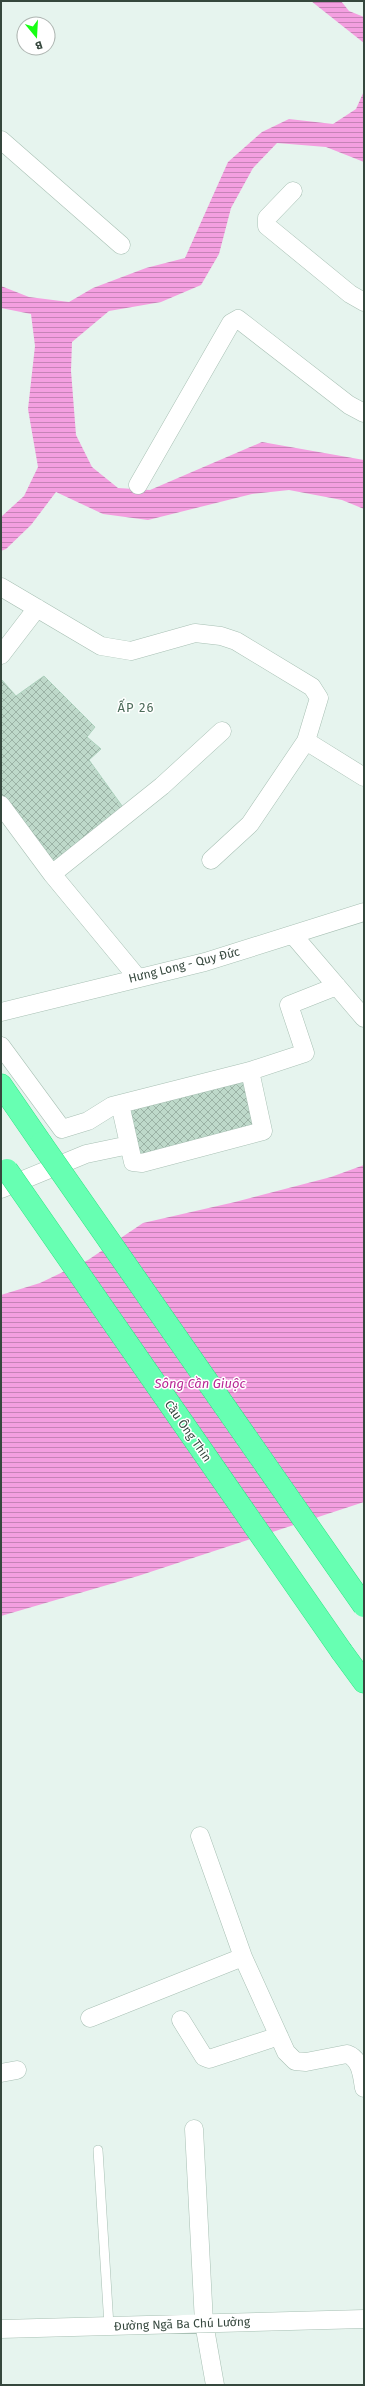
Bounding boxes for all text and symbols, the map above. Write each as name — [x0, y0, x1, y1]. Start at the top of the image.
north arrow — [16, 16, 56, 56]
text: B — [34, 38, 44, 52]
district label: ẤP 26 — [118, 698, 154, 715]
street label: Hưng Long - Quy Đức — [127, 944, 241, 986]
water label: Sông Cần Giuộc — [153, 1376, 246, 1391]
street label: Cầu Ông Thìn — [162, 1397, 215, 1464]
street label: Đường Ngã Ba Chú Lường — [114, 2315, 251, 2333]

